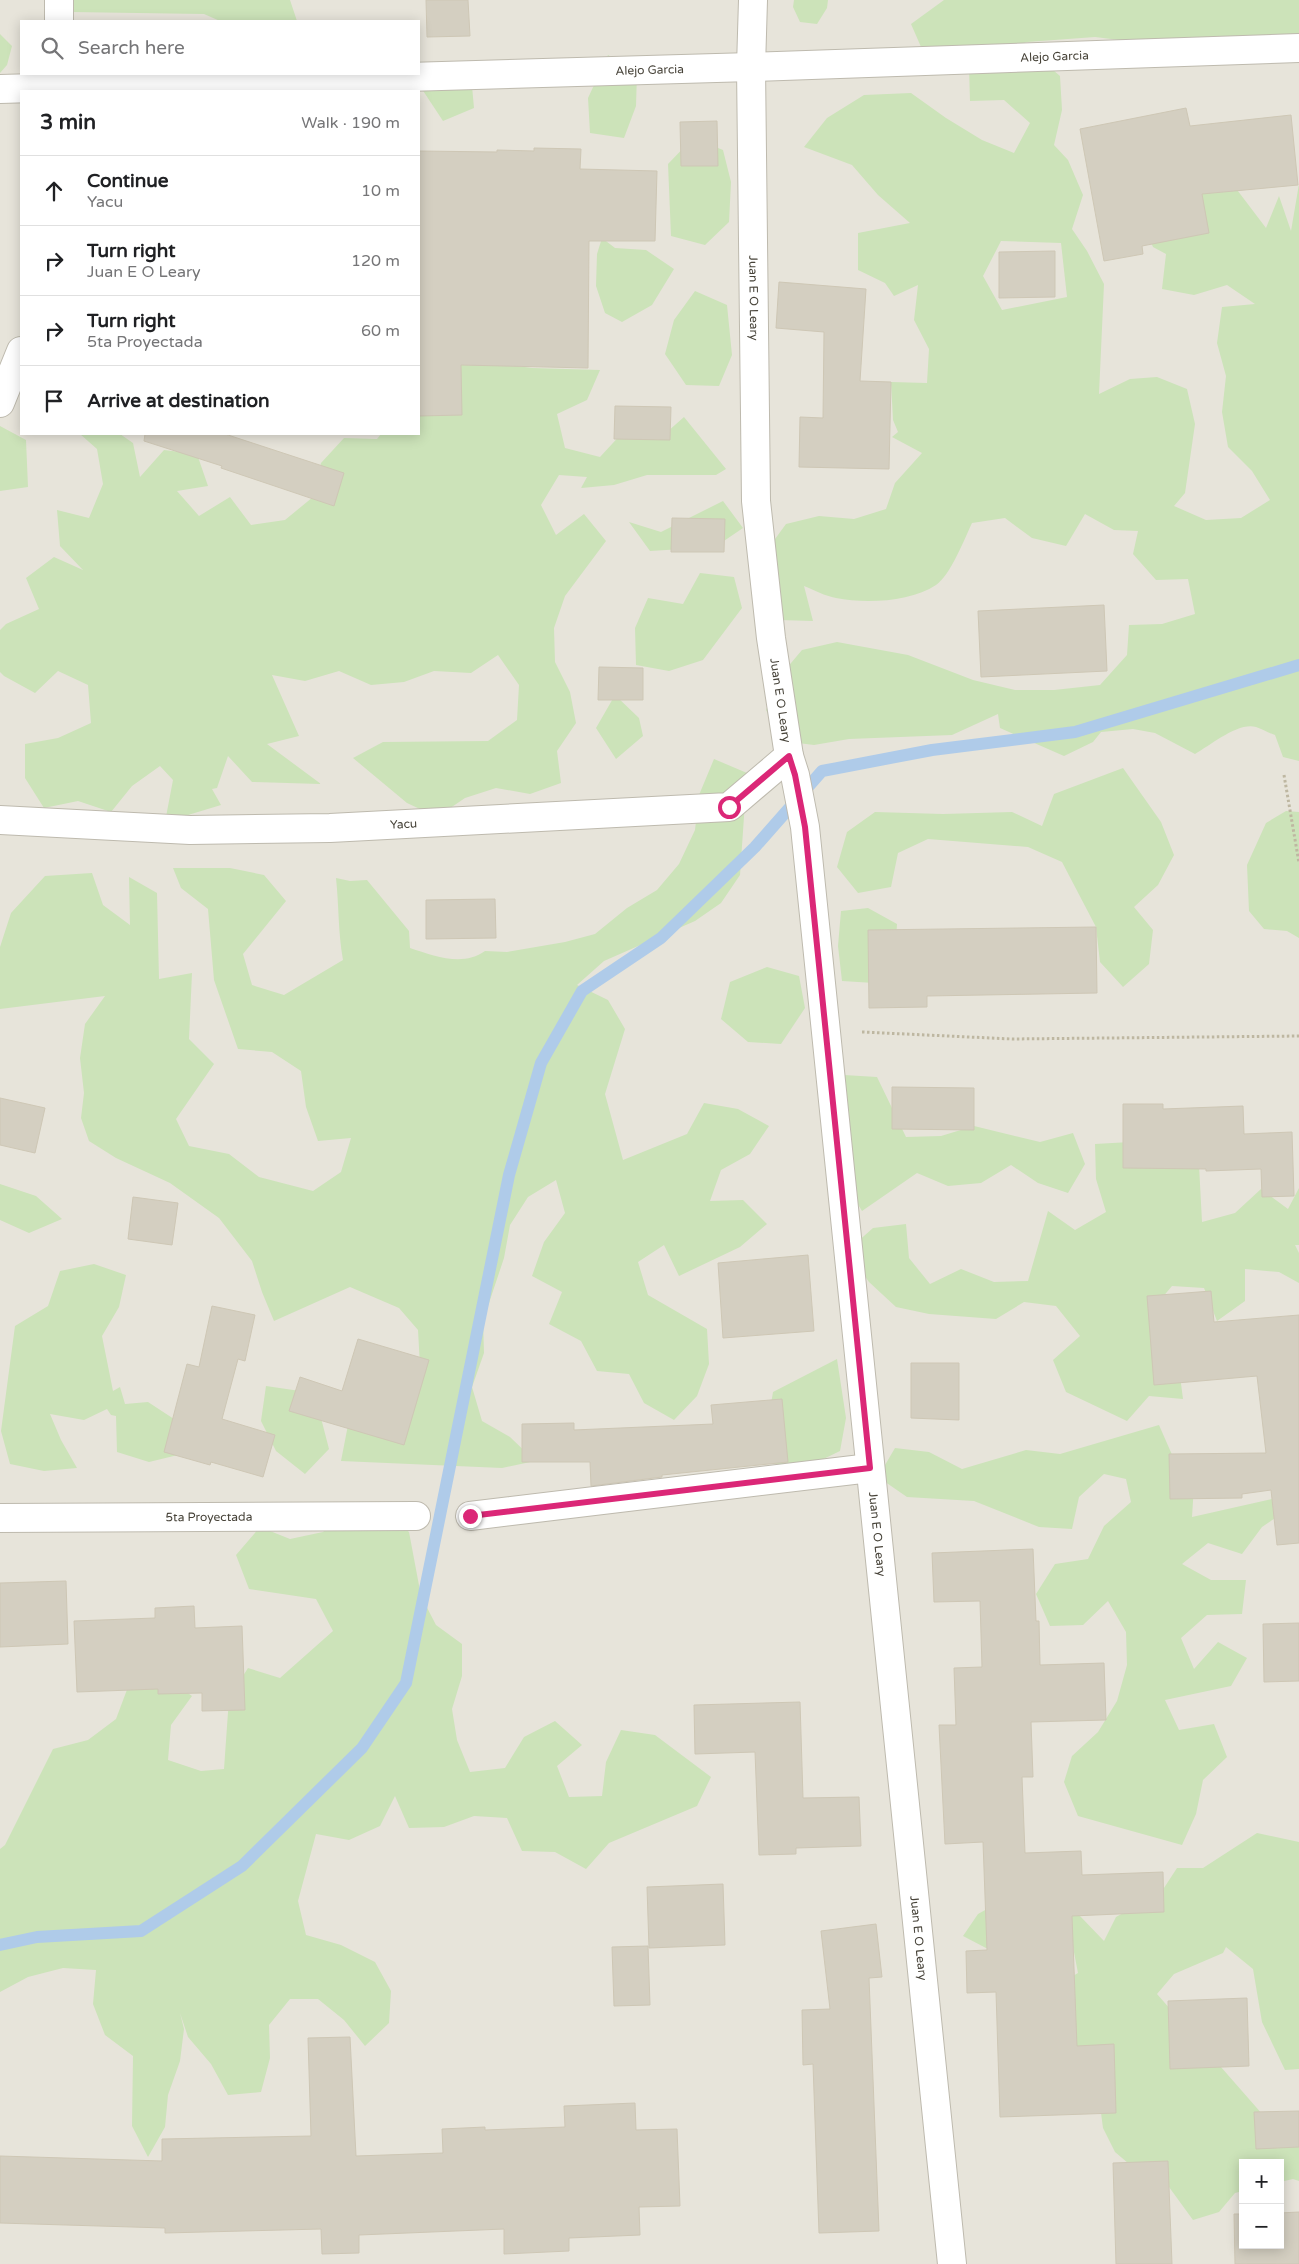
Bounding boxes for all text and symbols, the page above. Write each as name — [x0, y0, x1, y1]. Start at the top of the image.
search box — [20, 20, 420, 75]
icon: search — [38, 34, 66, 62]
text: Search here — [78, 37, 185, 59]
street label: Alejo Garcia — [1020, 48, 1089, 65]
street label: Alejo Garcia — [615, 62, 684, 78]
text: 3 min — [40, 110, 96, 135]
text: Walk · 190 m — [301, 113, 400, 133]
text: Continue — [87, 170, 169, 192]
icon: ahead — [40, 177, 68, 205]
text: 10 m — [361, 181, 400, 201]
text: Yacu — [87, 192, 123, 212]
text: Turn right — [87, 240, 175, 262]
icon: right — [40, 247, 68, 275]
text: 120 m — [351, 251, 400, 271]
street label: Juan E O Leary — [746, 255, 761, 341]
text: Juan E O Leary — [87, 262, 201, 282]
text: Turn right — [87, 310, 175, 332]
icon: right — [40, 317, 68, 345]
text: 60 m — [361, 321, 400, 341]
text: 5ta Proyectada — [87, 332, 203, 352]
icon: arrive — [40, 387, 68, 415]
text: Arrive at destination — [87, 390, 270, 412]
street label: Juan E O Leary — [767, 657, 794, 744]
route start — [718, 796, 741, 819]
street label: Yacu — [390, 816, 418, 832]
street label: Juan E O Leary — [866, 1491, 889, 1578]
route end — [459, 1505, 482, 1528]
street label: 5ta Proyectada — [166, 1510, 252, 1524]
street label: Juan E O Leary — [907, 1895, 930, 1982]
map controls — [1239, 2159, 1284, 2249]
button: + — [1239, 2159, 1284, 2204]
button: − — [1239, 2204, 1284, 2249]

